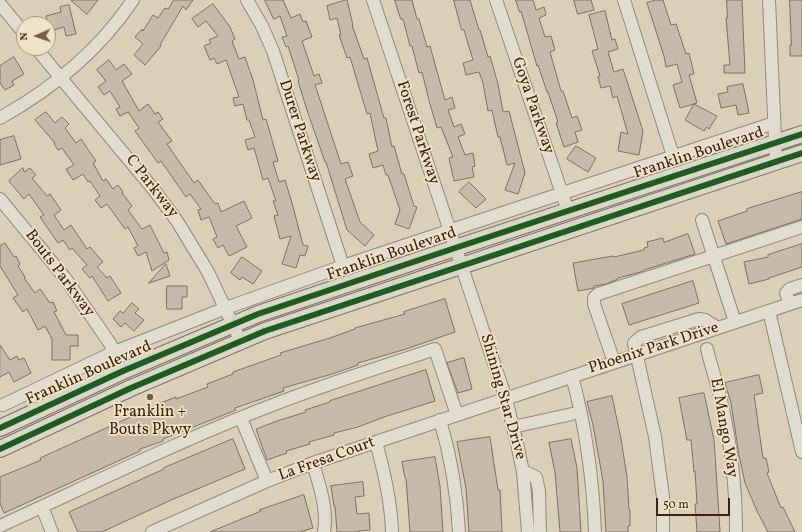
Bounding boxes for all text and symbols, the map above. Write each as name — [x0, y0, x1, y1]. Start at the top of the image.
north arrow — [16, 16, 56, 56]
text: N — [17, 32, 32, 41]
street label: Goya Parkway — [506, 55, 558, 157]
street label: Durer Parkway — [273, 78, 325, 184]
street label: Forest Parkway — [391, 79, 443, 187]
street label: Franklin Boulevard — [632, 124, 766, 184]
street label: C Parkway — [120, 152, 182, 222]
street label: Franklin Boulevard — [325, 224, 459, 286]
street label: Bouts Parkway — [20, 227, 98, 321]
street label: Phoenix Park Drive — [586, 319, 722, 379]
street label: Shining Star Drive — [475, 332, 529, 462]
street label: Franklin Boulevard — [23, 338, 155, 410]
street label: El Mango Way — [705, 377, 741, 479]
marker: Franklin + Bouts Pkwy — [145, 392, 155, 402]
place label: Franklin + Bouts Pkwy — [109, 403, 191, 441]
street label: La Fresa Court — [276, 434, 378, 486]
scale bar — [658, 490, 732, 516]
text: 50 m — [663, 497, 689, 513]

